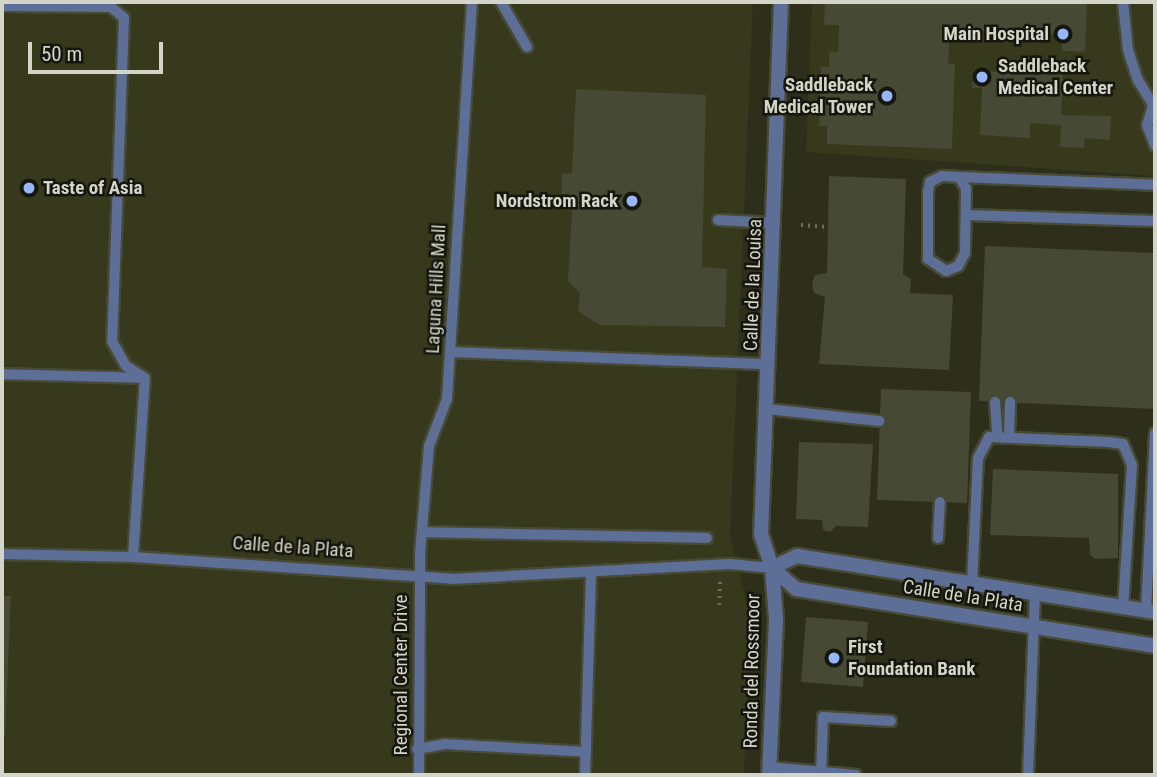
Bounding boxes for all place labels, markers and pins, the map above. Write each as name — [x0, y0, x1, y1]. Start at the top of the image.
place label: Main Hospital — [944, 23, 1049, 45]
marker: Main Hospital — [1055, 26, 1071, 42]
place label: Saddleback Medical Center — [998, 55, 1113, 99]
marker: Saddleback Medical Center — [972, 67, 992, 87]
place label: Saddleback Medical Tower — [763, 74, 873, 118]
marker: Saddleback Medical Tower — [879, 88, 895, 104]
place label: Taste of Asia — [43, 177, 142, 199]
marker: Taste of Asia — [21, 180, 37, 196]
place label: Nordstrom Rack — [496, 190, 618, 212]
marker: Nordstrom Rack — [624, 193, 640, 209]
place label: First Foundation Bank — [848, 636, 975, 680]
marker: First Foundation Bank — [826, 650, 842, 666]

